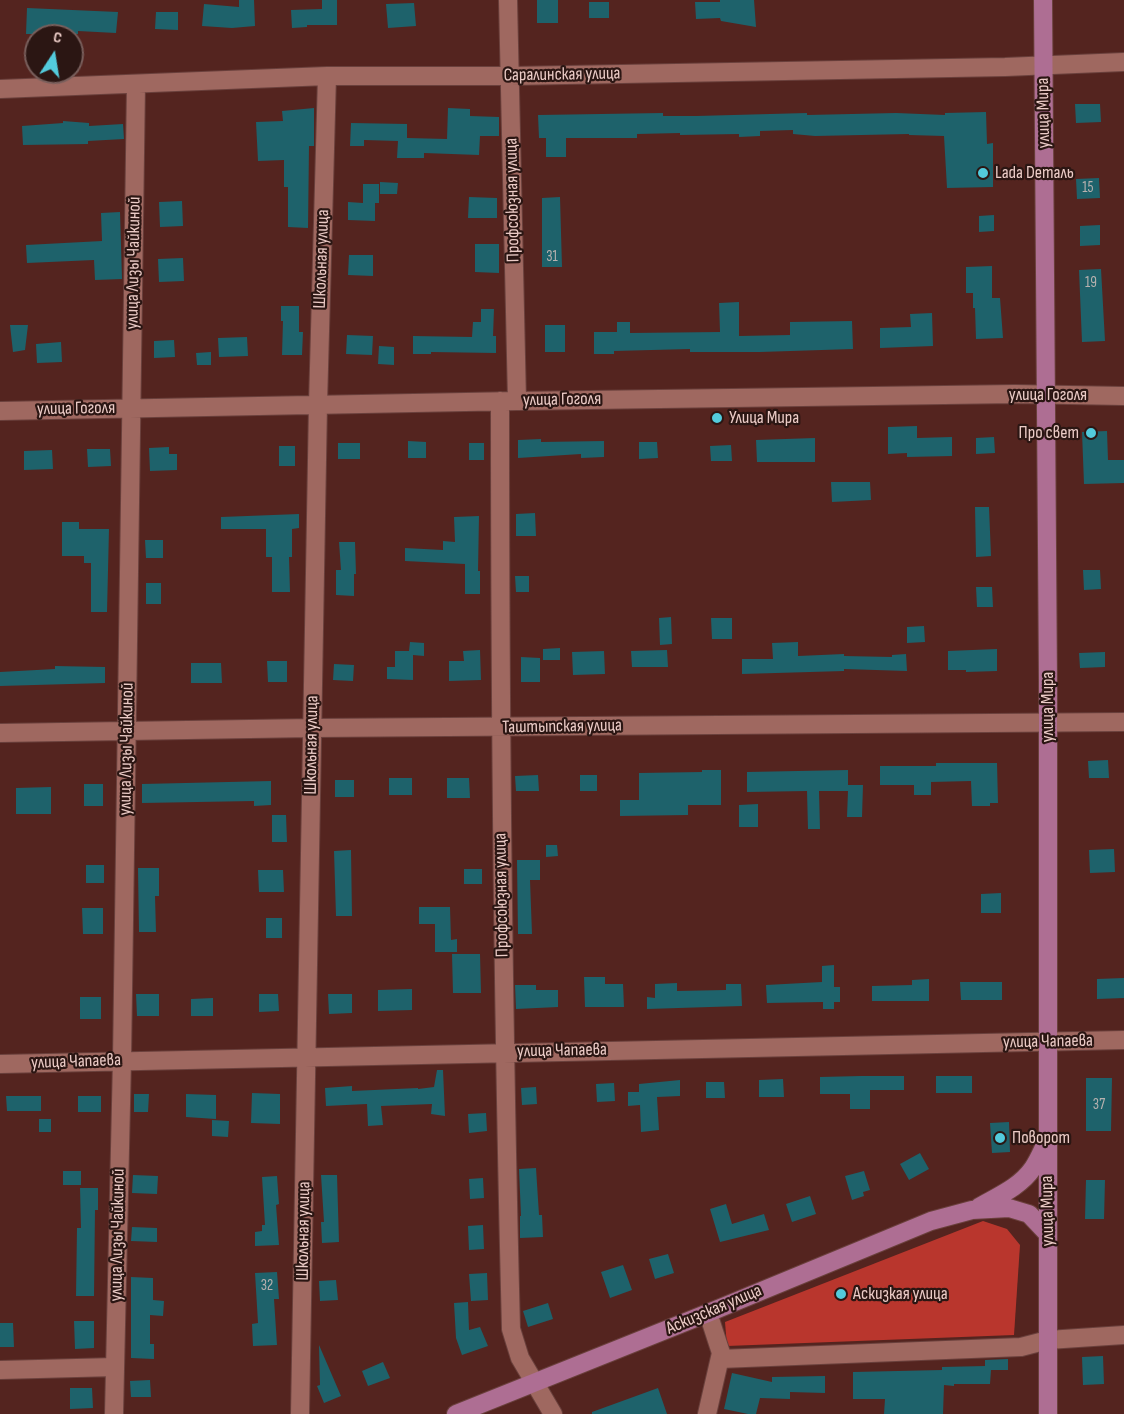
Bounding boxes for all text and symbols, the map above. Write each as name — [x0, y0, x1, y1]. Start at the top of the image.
north arrow — [24, 24, 84, 84]
text: С — [51, 28, 63, 48]
street label: Саралинская улица — [503, 63, 621, 87]
street label: улица Мира — [1033, 78, 1055, 148]
street label: Профсоюзная улица — [501, 138, 525, 262]
place label: Lada Dеталь — [995, 162, 1074, 184]
marker: Lada Dеталь — [976, 166, 990, 180]
house number: 15 — [1082, 179, 1094, 197]
street label: улица Лизы Чайкиной — [122, 196, 146, 330]
street label: Школьная улица — [309, 209, 335, 309]
house number: 31 — [546, 248, 558, 266]
house number: 19 — [1085, 274, 1097, 292]
street label: улица Гоголя — [1009, 384, 1087, 406]
street label: улица Гоголя — [523, 389, 601, 411]
street label: улица Гоголя — [37, 398, 115, 420]
place label: Улица Мира — [729, 407, 799, 429]
marker: Улица Мира — [710, 411, 724, 425]
place label: Про свет — [1019, 422, 1079, 444]
marker: Про свет — [1084, 426, 1098, 440]
street label: улица Мира — [1037, 672, 1059, 742]
street label: улица Лизы Чайкиной — [115, 682, 139, 816]
street label: Школьная улица — [300, 695, 324, 795]
street label: Таштыпская улица — [502, 715, 622, 739]
street label: Профсоюзная улица — [490, 833, 514, 957]
street label: улица Чапаева — [1003, 1030, 1093, 1054]
street label: улица Чапаева — [517, 1039, 607, 1063]
street label: улица Чапаева — [31, 1050, 121, 1074]
house number: 37 — [1093, 1096, 1105, 1114]
place label: Поворот — [1012, 1127, 1070, 1149]
marker: Поворот — [993, 1131, 1007, 1145]
street label: улица Лизы Чайкиной — [106, 1168, 130, 1302]
street label: улица Мира — [1037, 1176, 1059, 1246]
street label: Школьная улица — [292, 1181, 316, 1281]
house number: 32 — [261, 1277, 273, 1295]
street label: Аскизская улица — [663, 1280, 765, 1340]
place label: Аскизкая улица — [853, 1283, 948, 1305]
marker: Аскизкая улица — [834, 1287, 848, 1301]

